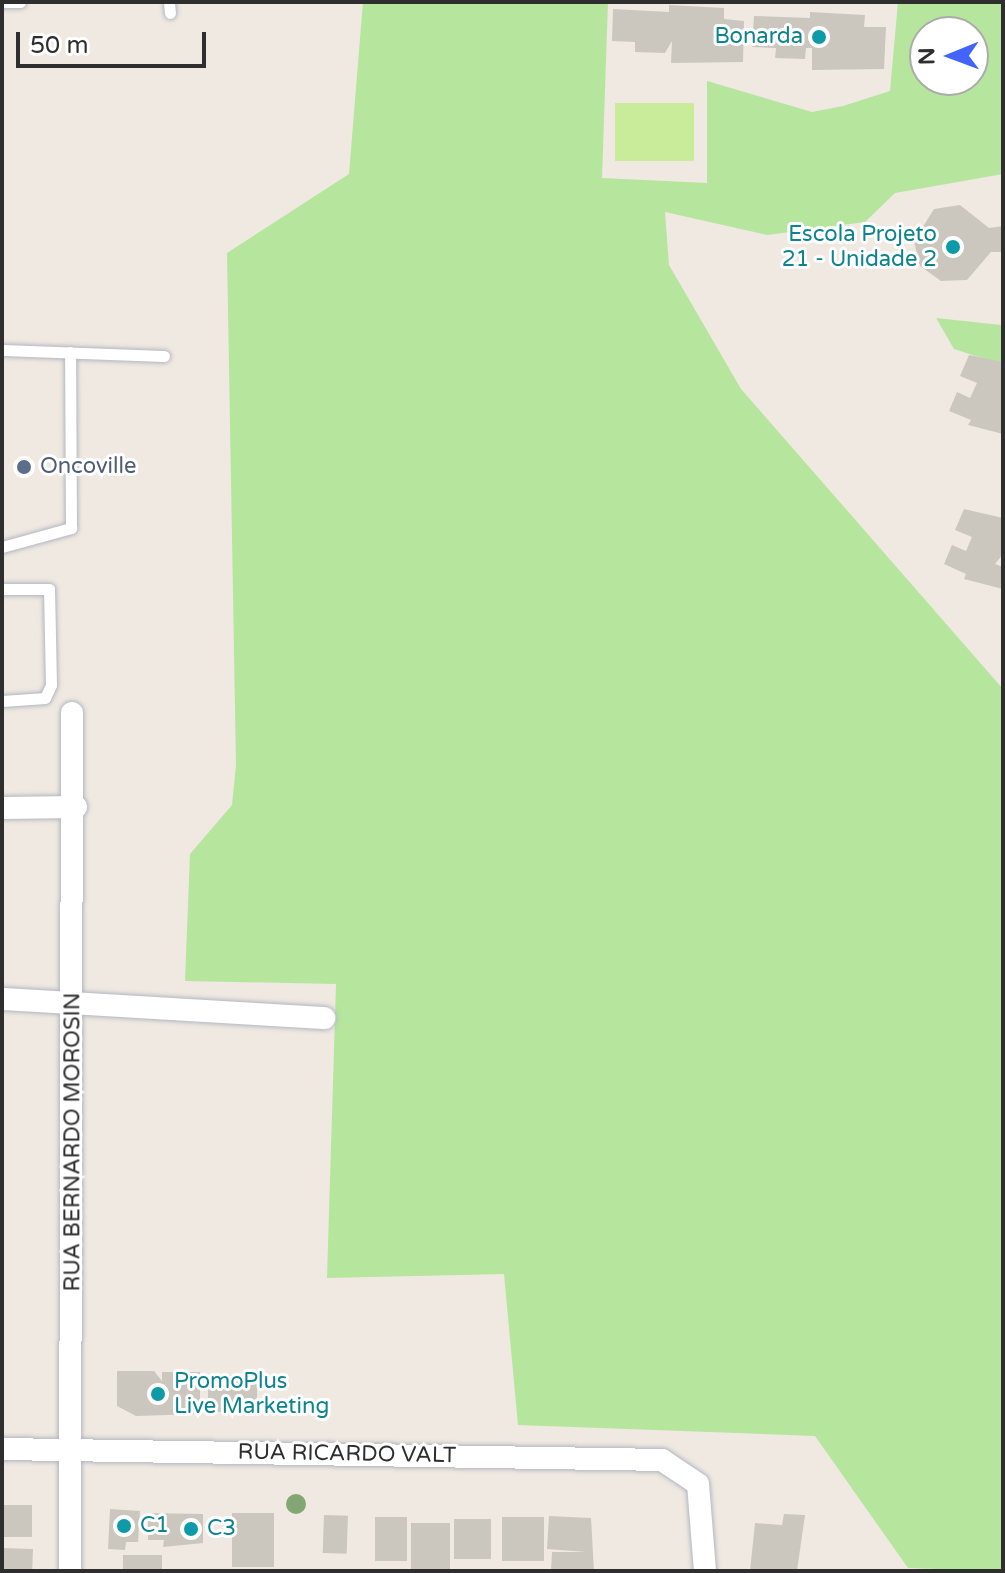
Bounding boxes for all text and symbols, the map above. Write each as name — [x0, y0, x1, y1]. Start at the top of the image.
scale bar — [20, 16, 210, 66]
north arrow — [909, 16, 989, 96]
place label: Bonarda — [714, 24, 803, 50]
marker: Bonarda — [810, 28, 828, 46]
text: 50 m — [30, 31, 88, 60]
text: N — [914, 47, 940, 65]
place label: Escola Projeto 21 - Unidade 2 — [782, 221, 937, 272]
marker: Escola Projeto 21 - Unidade 2 — [944, 238, 962, 256]
place label: Oncoville — [40, 454, 136, 480]
marker: Oncoville — [15, 458, 33, 476]
street label: RUA BERNARDO MOROSIN — [60, 993, 86, 1291]
place label: PromoPlus Live Marketing — [174, 1368, 329, 1420]
marker: PromoPlus Live Marketing — [149, 1385, 167, 1403]
street label: RUA RICARDO VALT — [237, 1439, 457, 1469]
place label: C1 — [140, 1513, 169, 1539]
place label: C3 — [207, 1516, 236, 1542]
marker: C1 — [115, 1517, 133, 1535]
marker: C3 — [182, 1520, 200, 1538]

